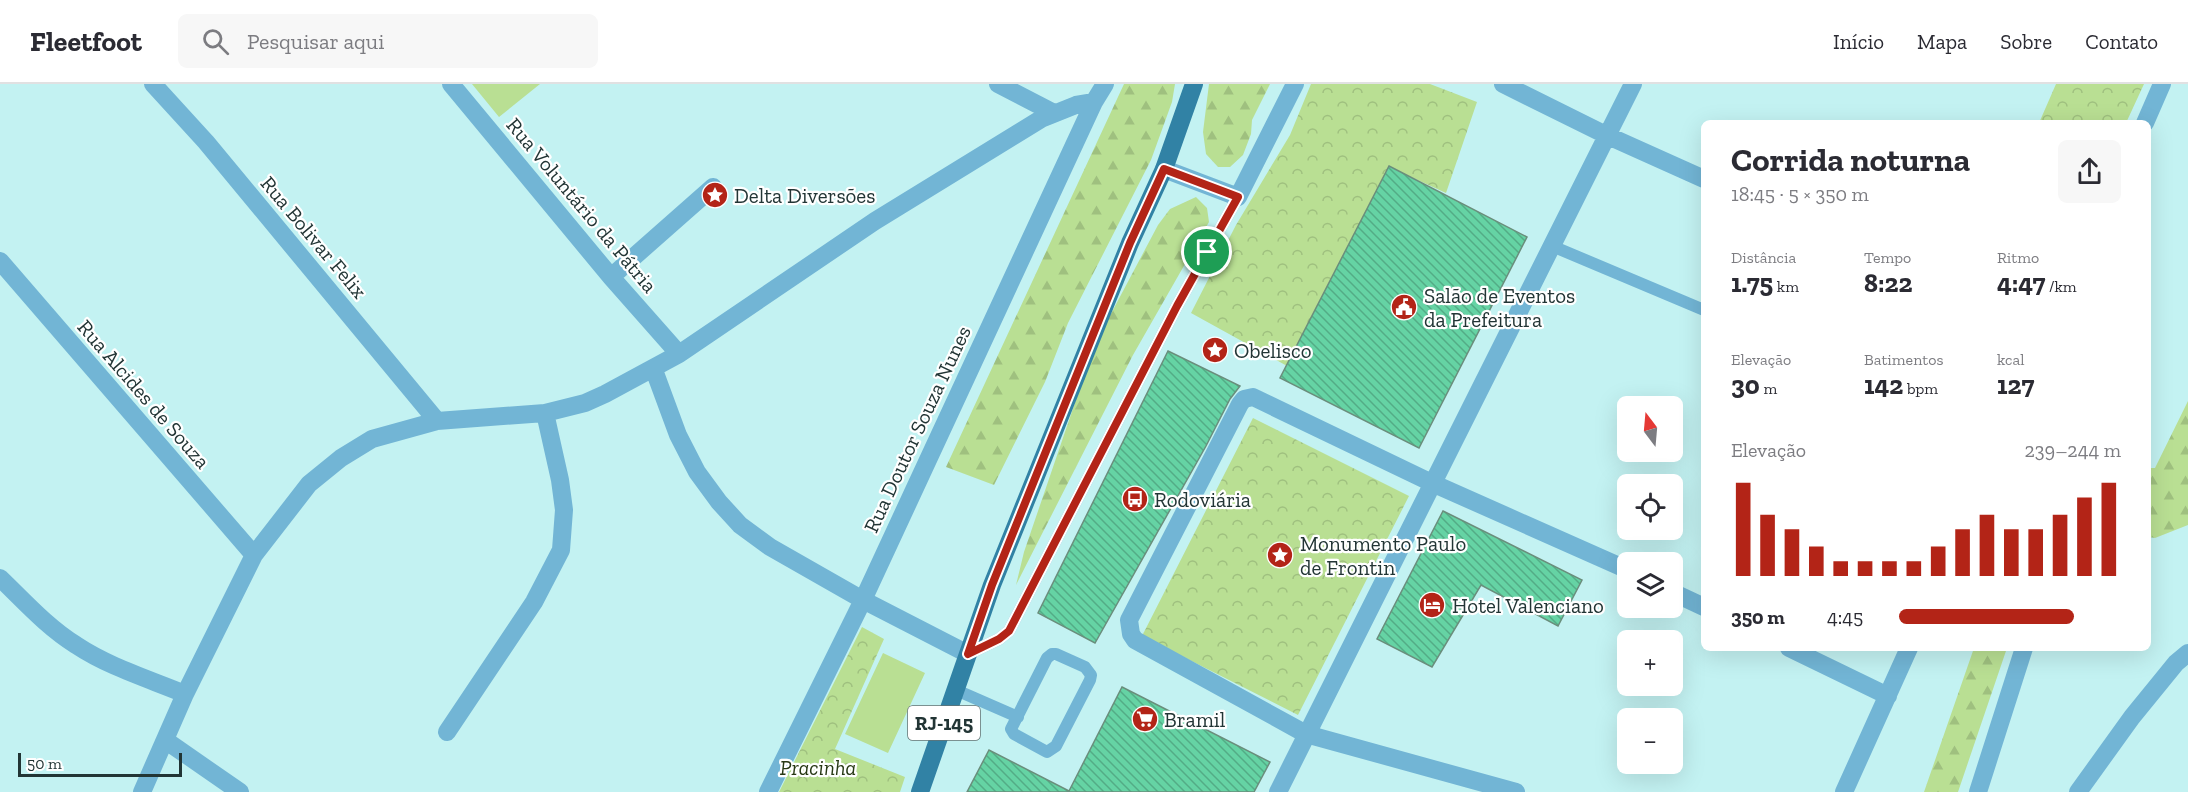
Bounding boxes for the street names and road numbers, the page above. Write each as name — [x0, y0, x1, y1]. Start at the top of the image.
street label: Rua Voluntário da Pátria — [502, 112, 662, 298]
street label: Rua Bolivar Felix — [256, 171, 372, 303]
street label: Rua Alcides de Souza — [73, 314, 215, 474]
street label: Rua Doutor Souza Nunes — [858, 322, 976, 536]
road number: RJ-145 — [908, 706, 980, 740]

